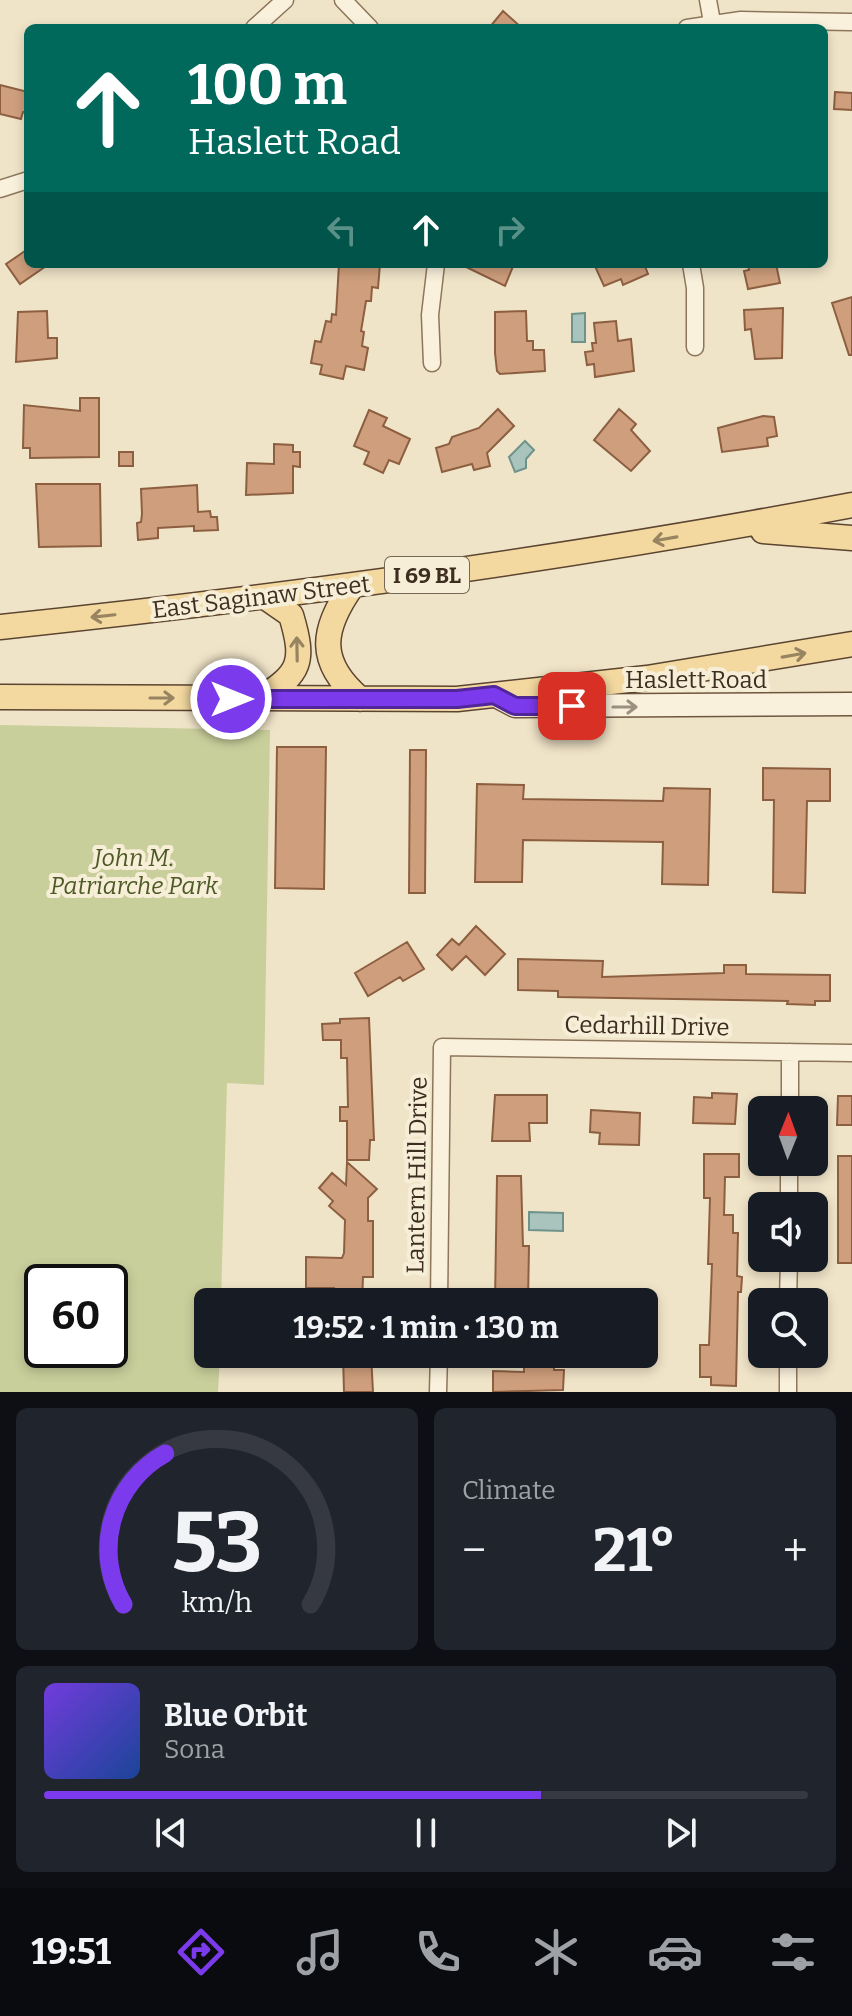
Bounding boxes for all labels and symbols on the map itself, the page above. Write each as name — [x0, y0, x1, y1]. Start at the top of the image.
one-way arrow — [653, 533, 678, 548]
road number: I 69 BL — [385, 557, 469, 593]
street label: East Saginaw Street — [150, 570, 372, 624]
one-way arrow — [90, 608, 116, 623]
one-way arrow — [290, 636, 305, 663]
one-way arrow — [780, 646, 806, 661]
position arrow — [189, 657, 273, 741]
street label: Haslett Road — [625, 666, 767, 694]
pin — [538, 672, 606, 740]
one-way arrow — [148, 690, 175, 706]
one-way arrow — [611, 699, 638, 715]
park label: John M. Patriarche Park — [50, 844, 219, 900]
street label: Cedarhill Drive — [564, 1011, 730, 1041]
street label: Lantern Hill Drive — [401, 1076, 433, 1274]
north arrow — [748, 1096, 828, 1176]
speed limit sign: 60 — [24, 1264, 128, 1368]

